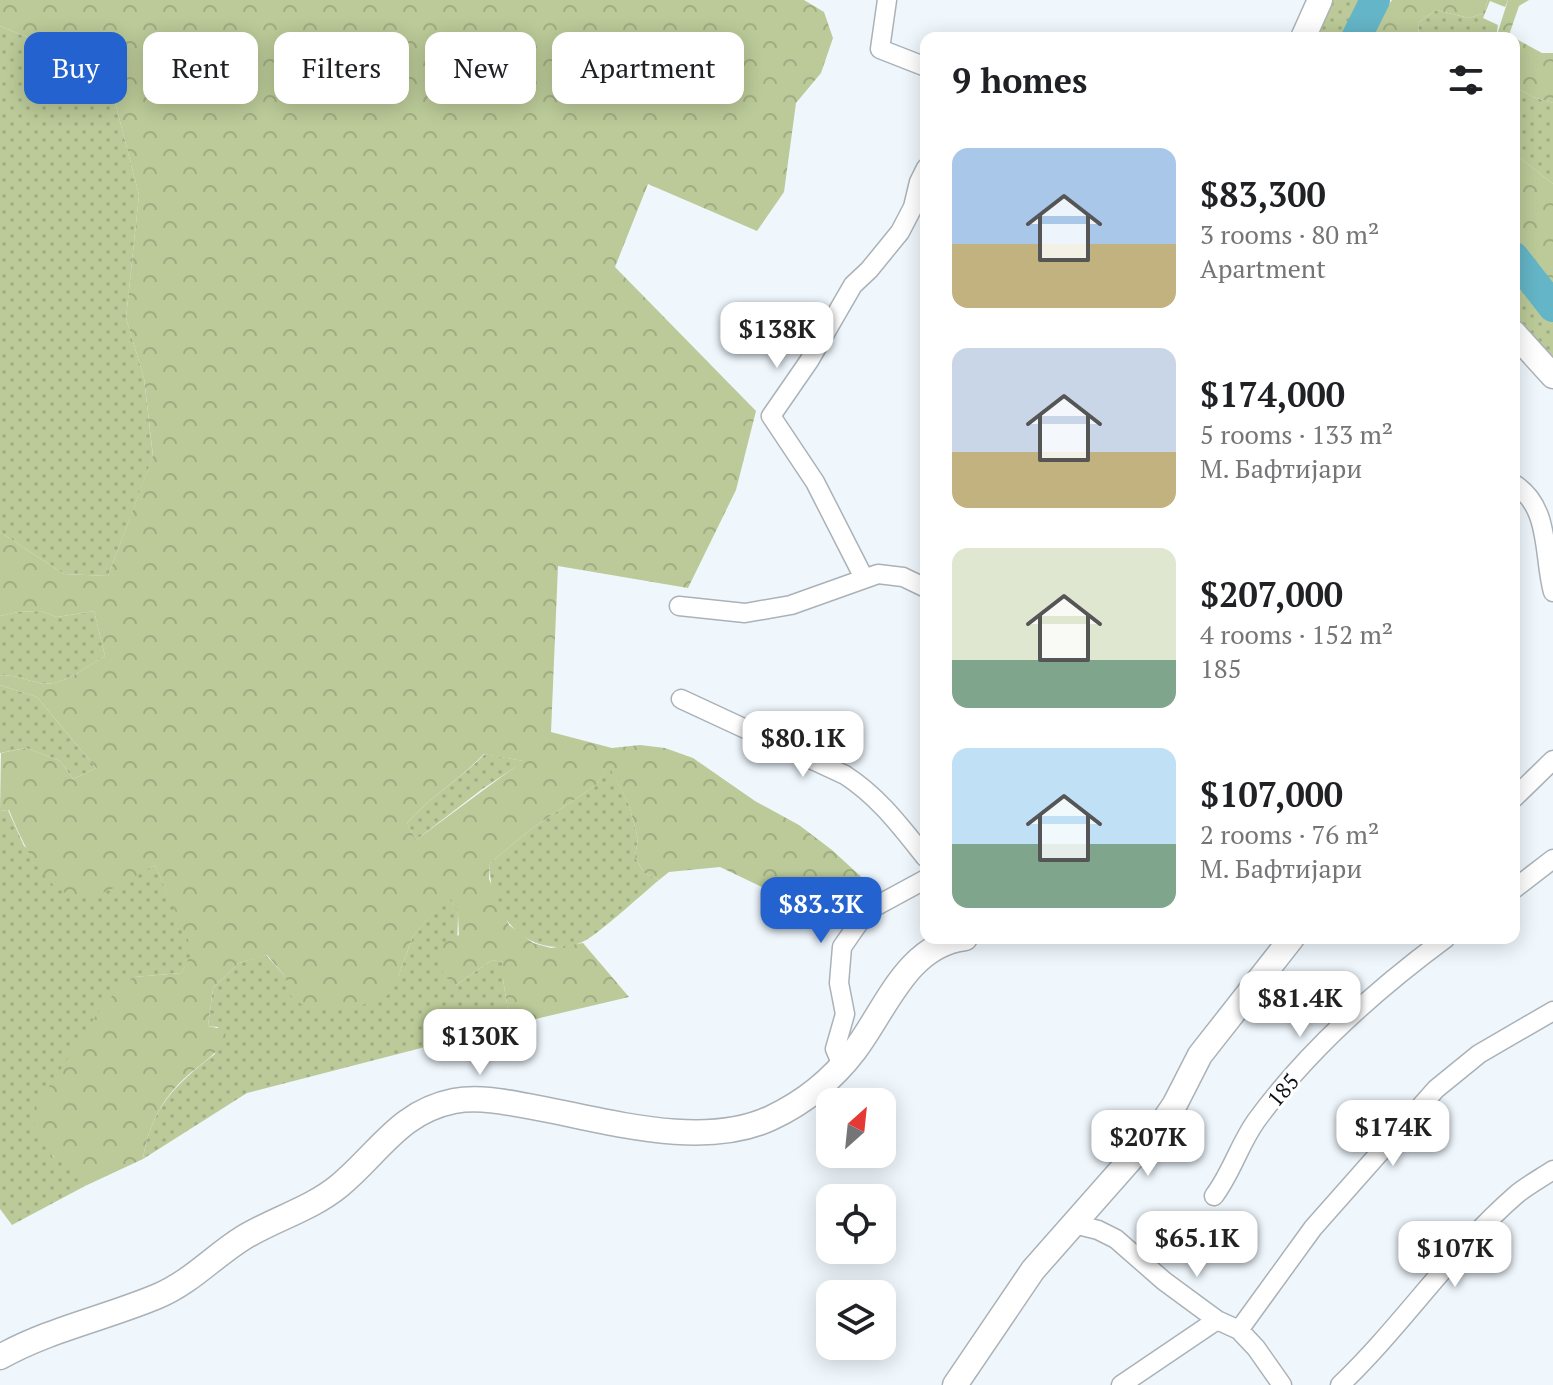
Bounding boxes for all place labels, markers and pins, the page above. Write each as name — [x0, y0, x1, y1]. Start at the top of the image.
pin: $138K — [721, 302, 833, 370]
pin: $80.1K — [738, 711, 868, 779]
pin: $83.3K — [756, 877, 886, 945]
pin: $81.4K — [1235, 971, 1365, 1039]
pin: $130K — [424, 1009, 536, 1077]
pin: $174K — [1337, 1100, 1449, 1168]
pin: $207K — [1092, 1110, 1204, 1178]
pin: $65.1K — [1132, 1211, 1262, 1279]
pin: $107K — [1399, 1221, 1511, 1289]

